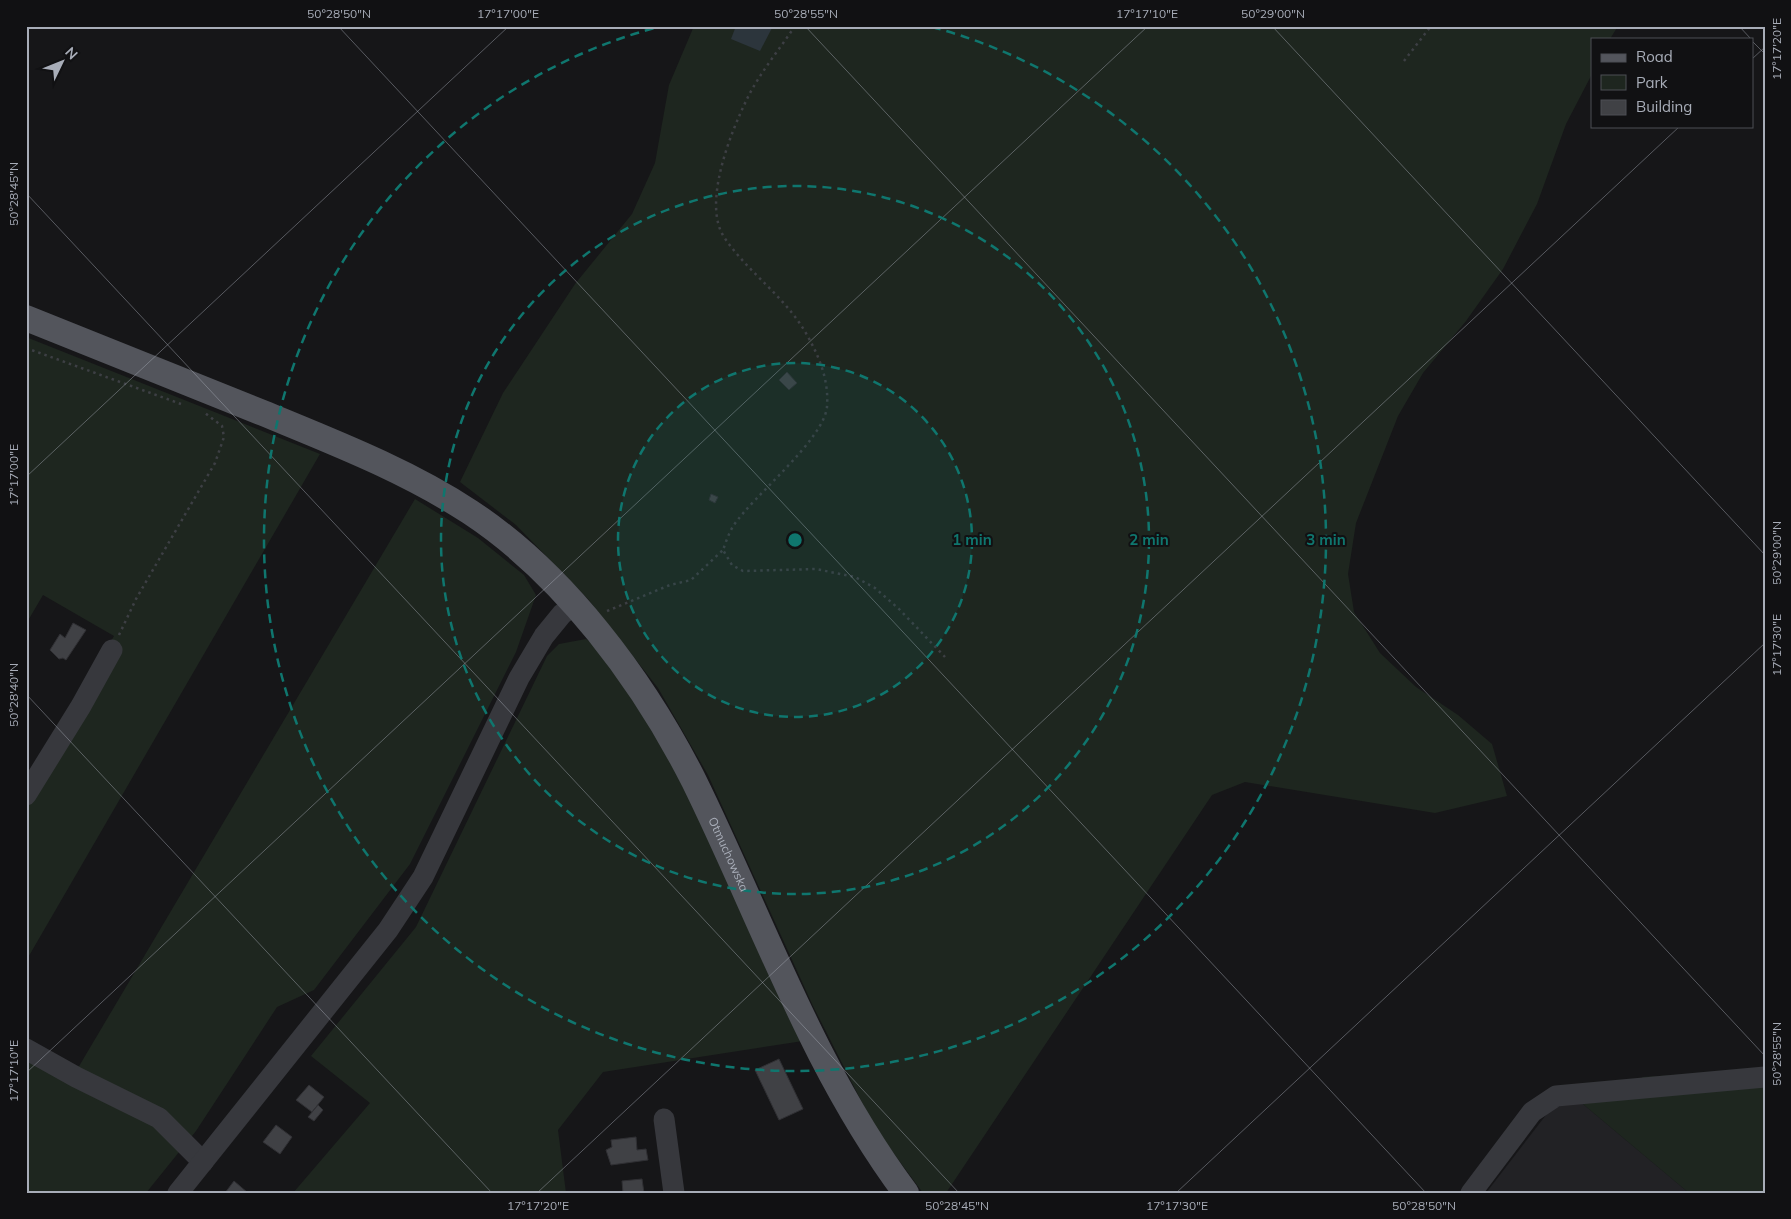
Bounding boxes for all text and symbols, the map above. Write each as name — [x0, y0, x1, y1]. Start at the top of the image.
text: 50°28'50"N — [307, 6, 371, 21]
text: 17°17'00"E — [477, 6, 539, 21]
text: 50°28'55"N — [774, 6, 838, 21]
text: 17°17'10"E — [1116, 6, 1178, 21]
text: 50°29'00"N — [1241, 6, 1305, 21]
text: 17°17'20"E — [1769, 18, 1784, 80]
north arrow — [38, 38, 88, 88]
legend — [1591, 38, 1754, 128]
text: N — [61, 43, 82, 63]
text: Road — [1636, 47, 1673, 66]
text: Park — [1636, 73, 1668, 92]
text: Building — [1636, 97, 1692, 116]
text: 50°28'45"N — [6, 162, 21, 226]
text: 17°17'00"E — [6, 444, 21, 506]
text: 50°29'00"N — [1769, 521, 1784, 585]
text: 1 min — [952, 530, 992, 549]
text: 2 min — [1129, 530, 1169, 549]
text: 3 min — [1306, 530, 1346, 549]
centre of rings — [786, 531, 804, 549]
text: 17°17'30"E — [1769, 614, 1784, 676]
text: 50°28'40"N — [6, 663, 21, 727]
street label: Otmuchowska — [705, 815, 752, 894]
text: 50°28'55"N — [1769, 1022, 1784, 1086]
text: 17°17'10"E — [6, 1040, 21, 1102]
text: 17°17'20"E — [507, 1198, 569, 1213]
text: 50°28'45"N — [925, 1198, 989, 1213]
text: 17°17'30"E — [1146, 1198, 1208, 1213]
text: 50°28'50"N — [1392, 1198, 1456, 1213]

